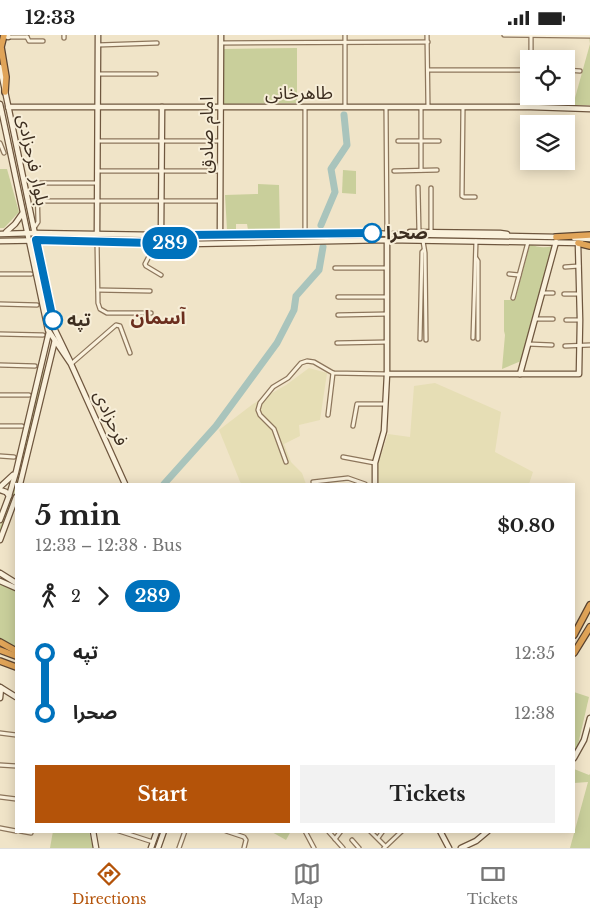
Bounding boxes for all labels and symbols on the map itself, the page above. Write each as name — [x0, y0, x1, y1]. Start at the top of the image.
street label: طاهرخانی — [265, 82, 333, 104]
street label: امام صادق — [196, 97, 221, 173]
street label: بلوار فرحزادی — [13, 112, 53, 208]
place label: صحرا — [386, 222, 428, 244]
marker: صحرا — [362, 223, 382, 243]
line badge: 289 — [141, 227, 199, 259]
district label: آسمان — [130, 306, 186, 329]
place label: تپه — [67, 309, 91, 332]
marker: تپه — [43, 310, 63, 330]
street label: فرحزادی — [89, 387, 133, 449]

